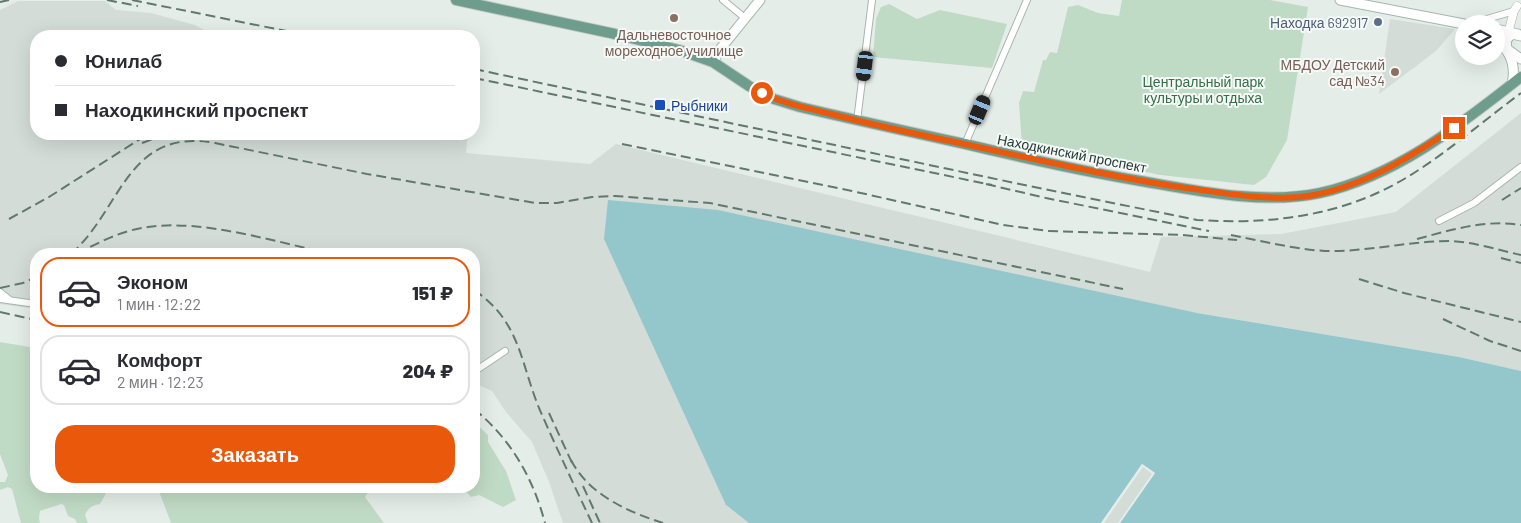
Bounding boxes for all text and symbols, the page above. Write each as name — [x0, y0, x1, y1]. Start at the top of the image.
marker: Дальневосточное мореходное училище — [668, 12, 680, 24]
place label: Находка 692917 — [1270, 14, 1368, 31]
map controls — [1455, 15, 1505, 65]
button: layers — [1455, 15, 1505, 65]
marker: Находка 692917 — [1372, 16, 1384, 28]
place label: Дальневосточное мореходное училище — [605, 26, 743, 59]
text: Юнилаб — [85, 49, 162, 72]
car — [855, 50, 874, 82]
place label: МБДОУ Детский сад №34 — [1281, 56, 1385, 89]
marker: МБДОУ Детский сад №34 — [1389, 66, 1401, 78]
park label: Центральный парк культуры и отдыха — [1142, 73, 1264, 106]
route start — [751, 82, 773, 104]
car — [967, 93, 992, 127]
place label: Рыбники — [671, 97, 728, 114]
text: Находкинский проспект — [85, 98, 309, 121]
marker: Рыбники — [653, 98, 667, 112]
route end — [1443, 117, 1465, 139]
street label: Находкинский проспект — [996, 130, 1149, 176]
icon: car — [57, 270, 102, 315]
text: Эконом — [117, 270, 188, 293]
text: 151 ₽ — [412, 281, 453, 304]
text: 1 мин · 12:22 — [117, 294, 201, 313]
icon: car — [57, 348, 102, 393]
text: Комфорт — [117, 348, 202, 371]
text: 204 ₽ — [402, 359, 453, 382]
text: 2 мин · 12:23 — [117, 372, 204, 391]
button: Заказать — [55, 425, 455, 483]

